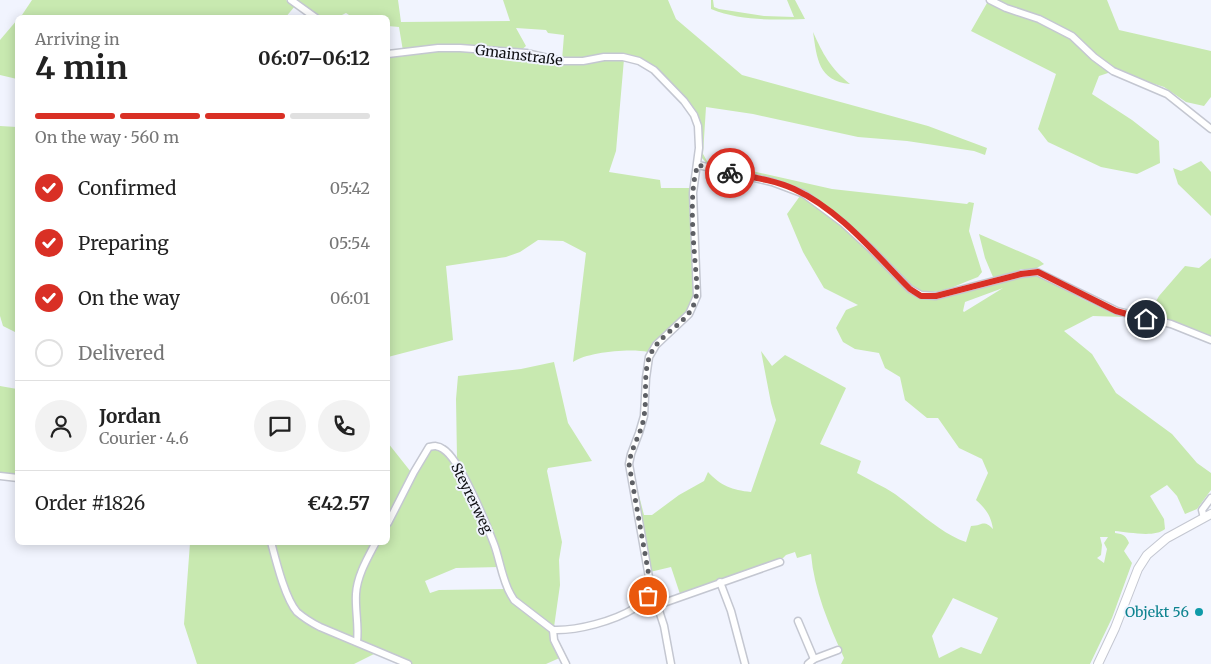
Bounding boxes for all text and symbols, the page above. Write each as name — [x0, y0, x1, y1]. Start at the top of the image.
text: Arriving in — [35, 29, 120, 49]
street label: Gmainstraße — [474, 41, 564, 69]
text: 06:07–06:12 — [258, 46, 370, 70]
text: 4 min — [35, 48, 128, 88]
text: On the way · 560 m — [35, 127, 179, 147]
courier — [705, 148, 755, 198]
icon: bike — [716, 159, 744, 187]
icon: check — [35, 174, 63, 202]
text: Confirmed — [78, 176, 176, 200]
text: 05:42 — [330, 178, 370, 198]
icon: check — [35, 229, 63, 257]
text: Preparing — [78, 231, 169, 255]
text: 05:54 — [329, 233, 370, 253]
icon: check — [35, 284, 63, 312]
text: On the way — [78, 286, 180, 310]
text: 06:01 — [330, 288, 370, 308]
pin — [1125, 298, 1167, 340]
icon: home — [1132, 305, 1160, 333]
text: Delivered — [78, 341, 165, 365]
button: person — [35, 400, 87, 452]
button: chat — [254, 400, 306, 452]
button: phone — [318, 400, 370, 452]
text: Jordan — [99, 404, 161, 428]
text: Courier · 4.6 — [99, 428, 189, 448]
street label: Steyrerweg — [447, 460, 497, 537]
text: Order #1826 — [35, 491, 145, 515]
text: €42.57 — [307, 491, 370, 515]
pin — [627, 575, 669, 617]
icon: bag — [634, 582, 662, 610]
place label: Objekt 56 — [1125, 603, 1189, 621]
marker: Objekt 56 — [1193, 606, 1205, 618]

